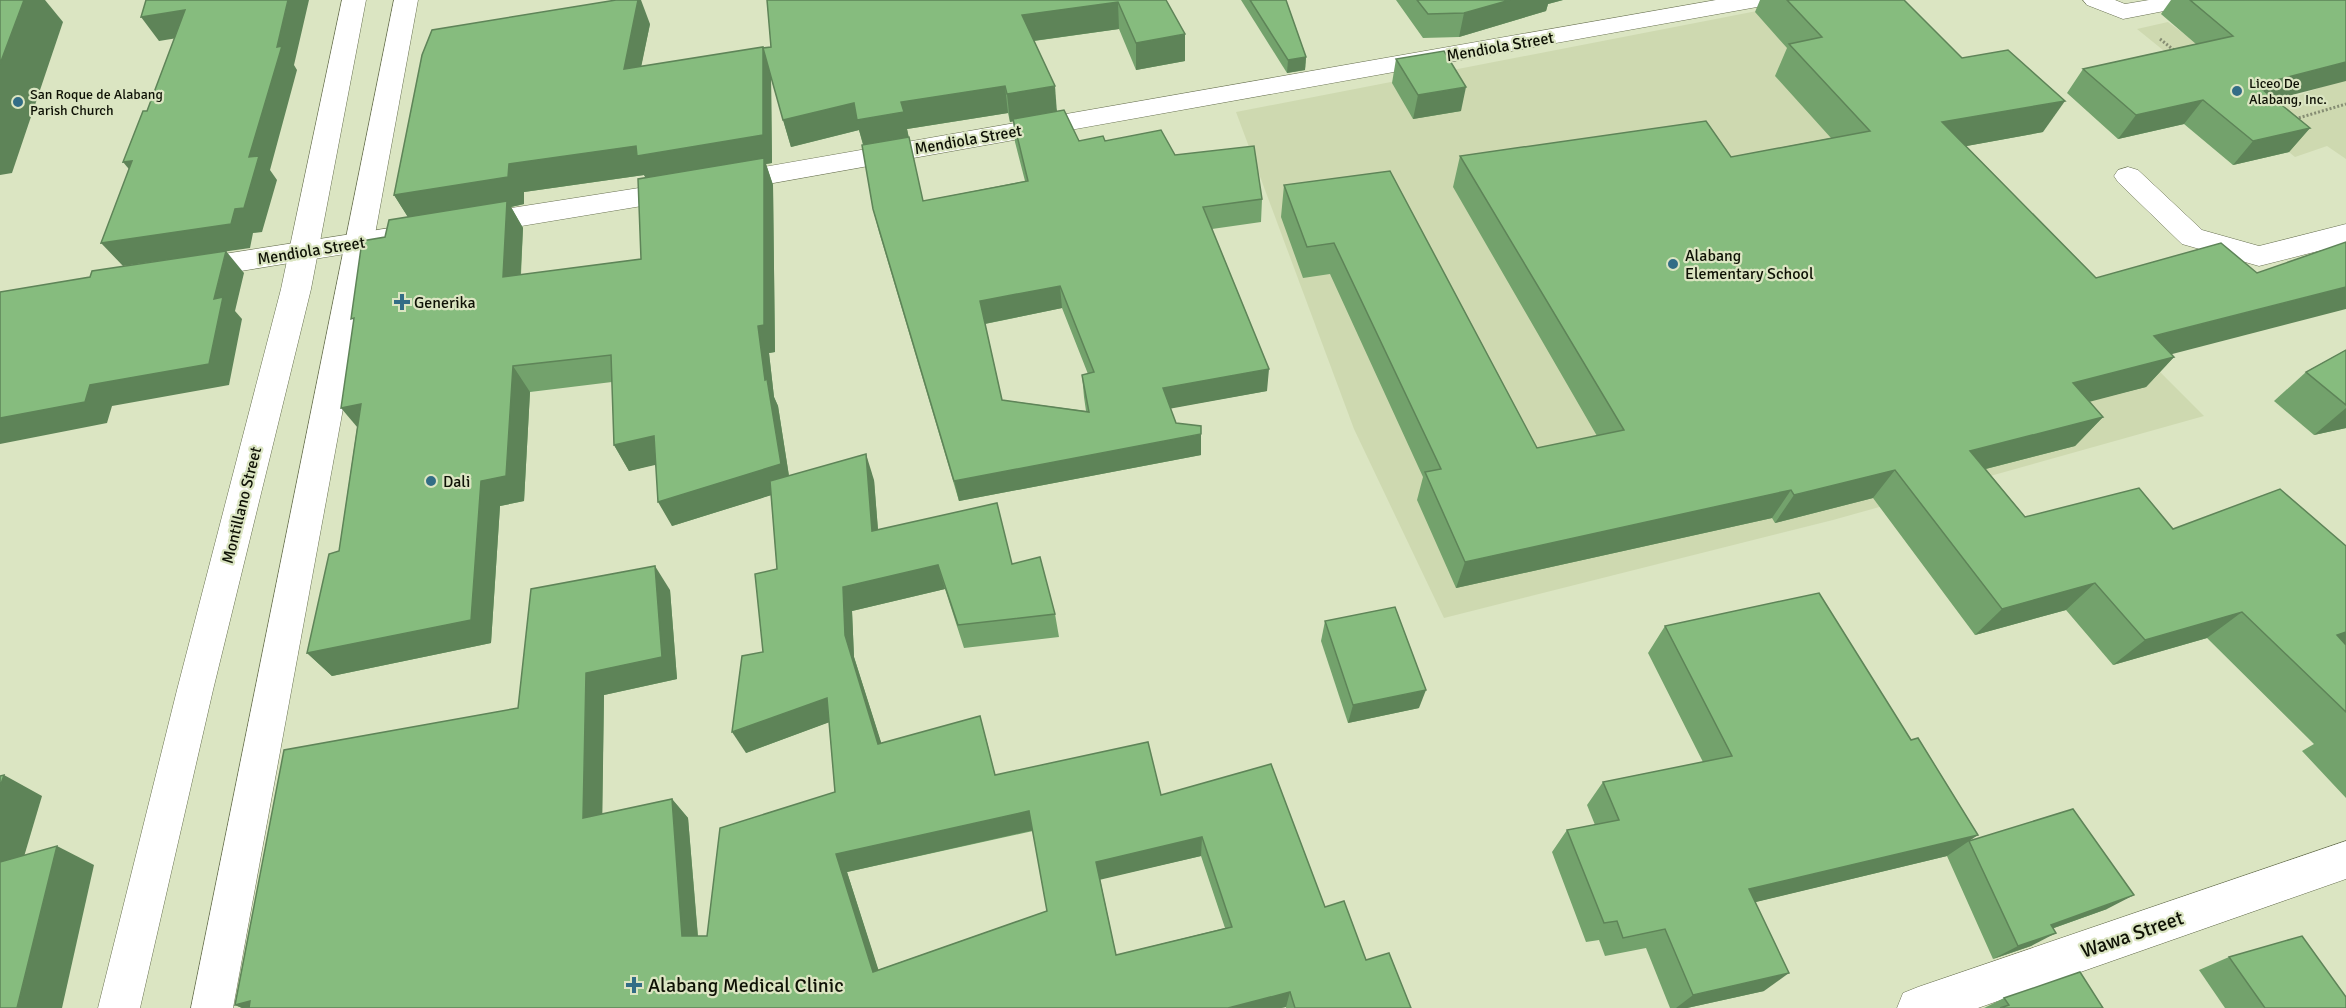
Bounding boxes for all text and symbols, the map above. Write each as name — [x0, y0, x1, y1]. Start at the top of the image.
street label: Mendiola Street — [1445, 28, 1556, 66]
place label: Liceo De Alabang, Inc. — [2249, 75, 2327, 108]
marker: Liceo De Alabang, Inc. — [2230, 84, 2244, 98]
place label: San Roque de Alabang Parish Church — [30, 86, 163, 119]
marker: San Roque de Alabang Parish Church — [11, 95, 25, 109]
street label: Mendiola Street — [913, 121, 1024, 159]
street label: Mendiola Street — [256, 233, 367, 269]
place label: Alabang Elementary School — [1685, 246, 1814, 284]
marker: Alabang Elementary School — [1666, 257, 1680, 271]
place label: Generika — [414, 293, 476, 313]
marker: Generika — [395, 295, 409, 309]
street label: Montillano Street — [218, 444, 266, 566]
place label: Dali — [443, 472, 470, 492]
marker: Dali — [424, 474, 438, 488]
street label: Wawa Street — [2077, 905, 2187, 964]
place label: Alabang Medical Clinic — [648, 973, 844, 998]
marker: Alabang Medical Clinic — [625, 976, 643, 994]

